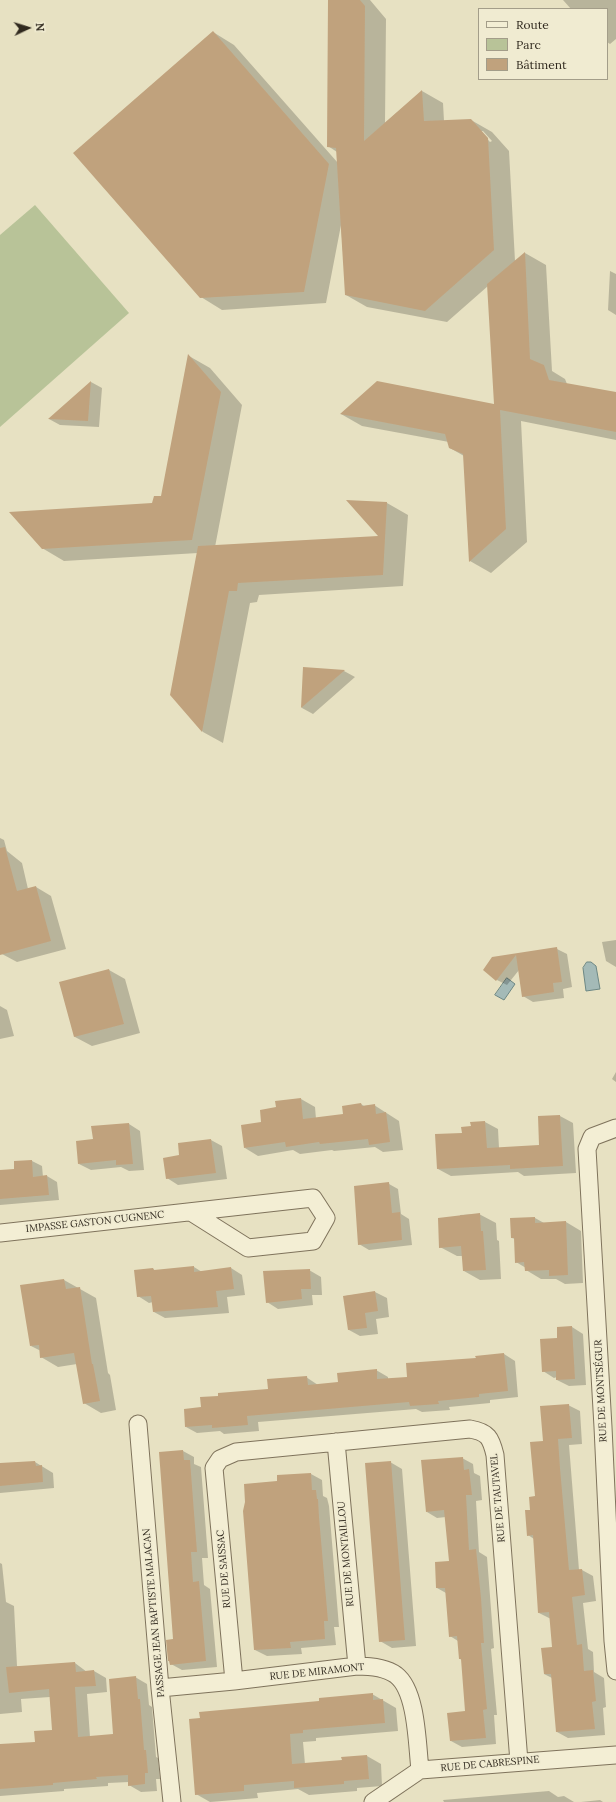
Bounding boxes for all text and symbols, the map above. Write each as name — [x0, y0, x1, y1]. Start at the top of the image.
north arrow — [8, 8, 48, 48]
legend — [478, 8, 608, 80]
text: Route — [516, 17, 549, 32]
text: N — [33, 22, 47, 32]
text: Parc — [516, 37, 541, 52]
text: Bâtiment — [516, 57, 567, 72]
street label: IMPASSE GASTON CUGNENC — [25, 1209, 165, 1235]
street label: RUE DE MONTSÉGUR — [592, 1339, 610, 1443]
street label: RUE DE TAUTAVEL — [488, 1453, 508, 1543]
street label: RUE DE MONTAILLOU — [335, 1501, 357, 1607]
street label: PASSAGE JEAN BAPTISTE MALACAN — [141, 1528, 167, 1698]
street label: RUE DE SAISSAC — [215, 1529, 233, 1609]
street label: RUE DE MIRAMONT — [269, 1661, 365, 1683]
street label: RUE DE CABRESPINE — [440, 1754, 540, 1774]

